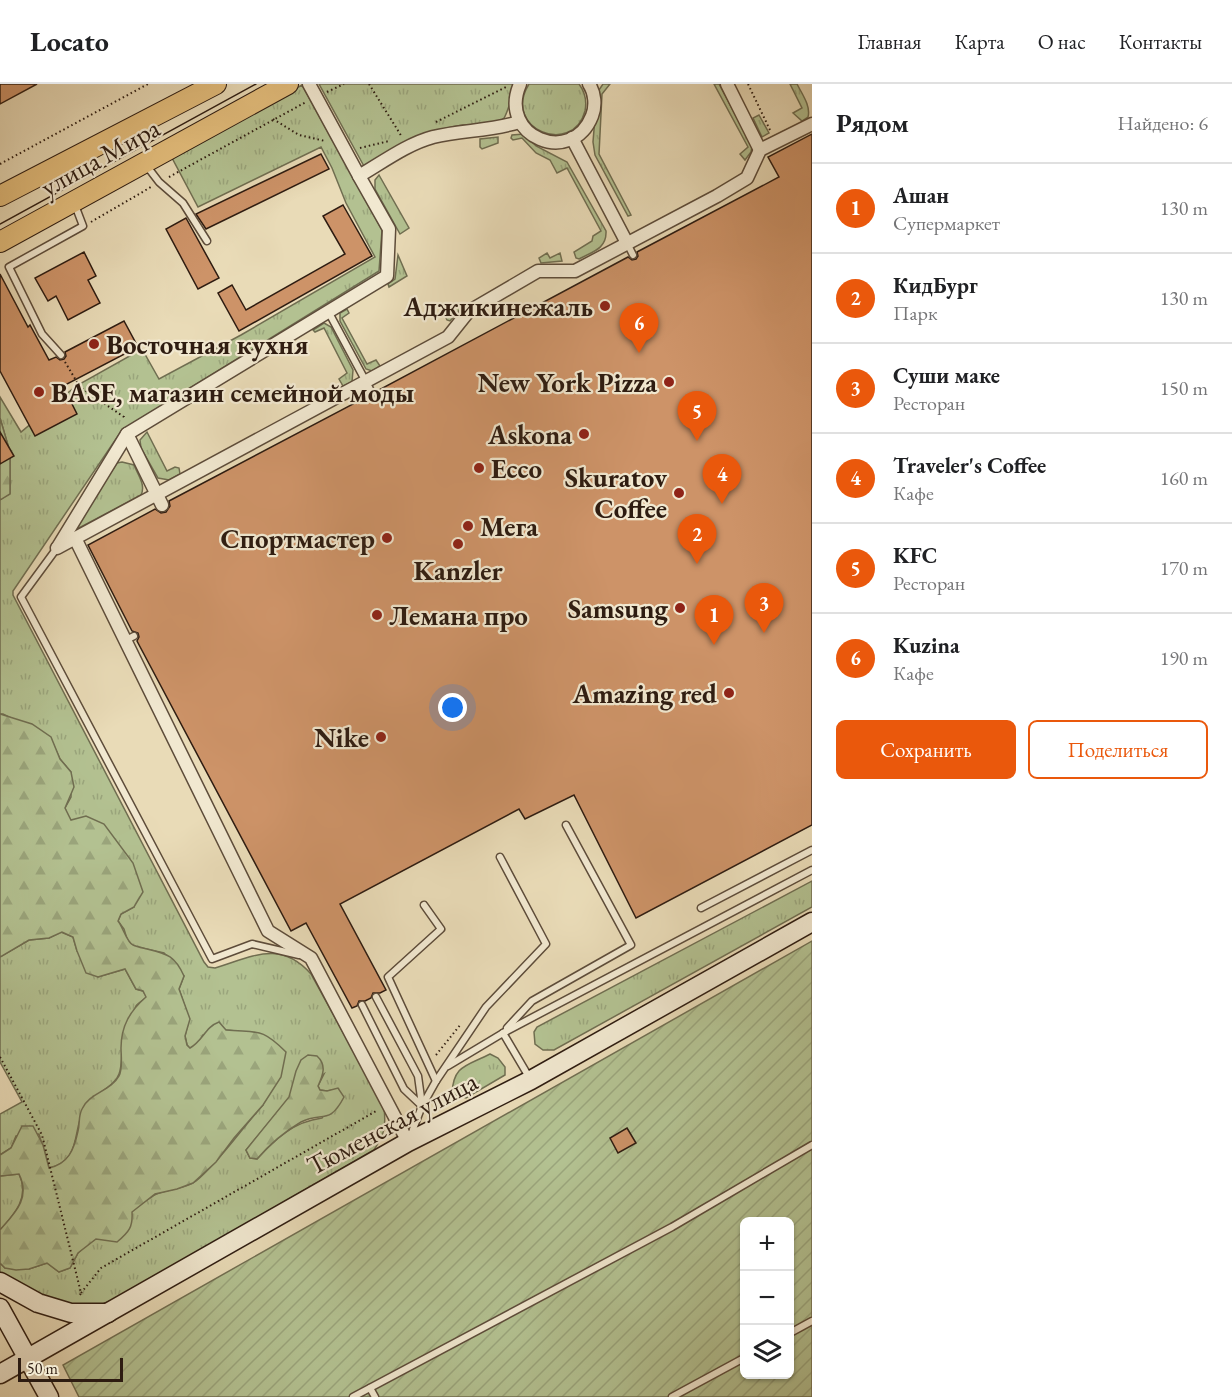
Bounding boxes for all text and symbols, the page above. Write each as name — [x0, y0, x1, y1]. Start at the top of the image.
text: Locato — [30, 23, 109, 59]
text: Главная — [857, 28, 921, 55]
text: Карта — [954, 28, 1005, 55]
text: О нас — [1038, 28, 1086, 55]
text: Контакты — [1119, 28, 1202, 55]
text: Рядом — [836, 106, 909, 140]
street label: улица Мира — [34, 110, 166, 204]
text: Найдено: 6 — [1117, 110, 1208, 136]
text: Ашан — [893, 181, 949, 210]
text: 1 — [850, 195, 861, 221]
text: 130 m — [1160, 195, 1208, 221]
text: Супермаркет — [893, 210, 1000, 236]
text: КидБург — [893, 271, 978, 300]
text: 2 — [850, 285, 861, 311]
text: 130 m — [1160, 285, 1208, 311]
place label: Аджикинежаль — [403, 289, 593, 324]
marker: Аджикинежаль — [598, 299, 612, 313]
text: Парк — [893, 300, 937, 326]
pin: 6 — [620, 304, 658, 353]
place label: Восточная кухня — [106, 327, 308, 362]
marker: Восточная кухня — [87, 337, 101, 351]
text: Суши маке — [893, 361, 1000, 390]
place label: New York Pizza — [478, 365, 657, 400]
place label: BASE, магазин семейной моды — [51, 375, 414, 410]
marker: New York Pizza — [662, 375, 676, 389]
text: 3 — [850, 375, 861, 401]
text: 150 m — [1160, 375, 1208, 401]
marker: BASE, магазин семейной моды — [32, 385, 46, 399]
text: Ресторан — [893, 390, 965, 416]
pin: 5 — [678, 392, 716, 441]
place label: Askona — [487, 417, 572, 452]
marker: Askona — [577, 427, 591, 441]
place label: Ecco — [491, 451, 542, 486]
text: Traveler's Coffee — [893, 451, 1046, 480]
pin: 4 — [702, 454, 742, 504]
place label: Skuratov Coffee — [565, 460, 668, 526]
marker: Ecco — [472, 461, 486, 475]
text: 4 — [850, 465, 861, 491]
text: 160 m — [1160, 465, 1208, 491]
text: Кафе — [893, 480, 934, 506]
marker: Skuratov Coffee — [672, 486, 686, 500]
place label: Мега — [480, 509, 538, 544]
pin: 2 — [678, 514, 716, 564]
marker: Мега — [461, 519, 475, 533]
place label: Спортмастер — [221, 521, 375, 556]
marker: Спортмастер — [380, 531, 394, 545]
marker: Kanzler — [451, 537, 465, 551]
text: KFC — [893, 541, 937, 570]
place label: Kanzler — [413, 553, 503, 588]
text: 5 — [850, 555, 861, 581]
text: 170 m — [1160, 555, 1208, 581]
text: Ресторан — [893, 570, 965, 596]
pin: 3 — [744, 584, 783, 633]
place label: Samsung — [568, 591, 668, 626]
pin: 1 — [694, 596, 734, 645]
place label: Лемана про — [389, 598, 528, 633]
marker: Samsung — [673, 601, 687, 615]
marker: Лемана про — [370, 608, 384, 622]
text: Kuzina — [893, 631, 960, 660]
text: 6 — [850, 645, 861, 671]
text: 190 m — [1160, 645, 1208, 671]
text: Кафе — [893, 660, 934, 686]
place label: Amazing red — [572, 676, 717, 711]
marker: Amazing red — [722, 686, 736, 700]
your location — [438, 693, 467, 722]
place label: Nike — [314, 720, 369, 755]
button: Сохранить — [836, 720, 1016, 779]
button: Поделиться — [1028, 720, 1208, 779]
marker: Nike — [374, 730, 388, 744]
street label: Тюменская улица — [300, 1063, 484, 1183]
map controls — [740, 1217, 794, 1379]
button: + — [740, 1217, 794, 1271]
button: − — [740, 1271, 794, 1325]
button: layers — [740, 1325, 794, 1379]
scale bar — [18, 1355, 123, 1382]
text: 50 m — [27, 1358, 58, 1379]

